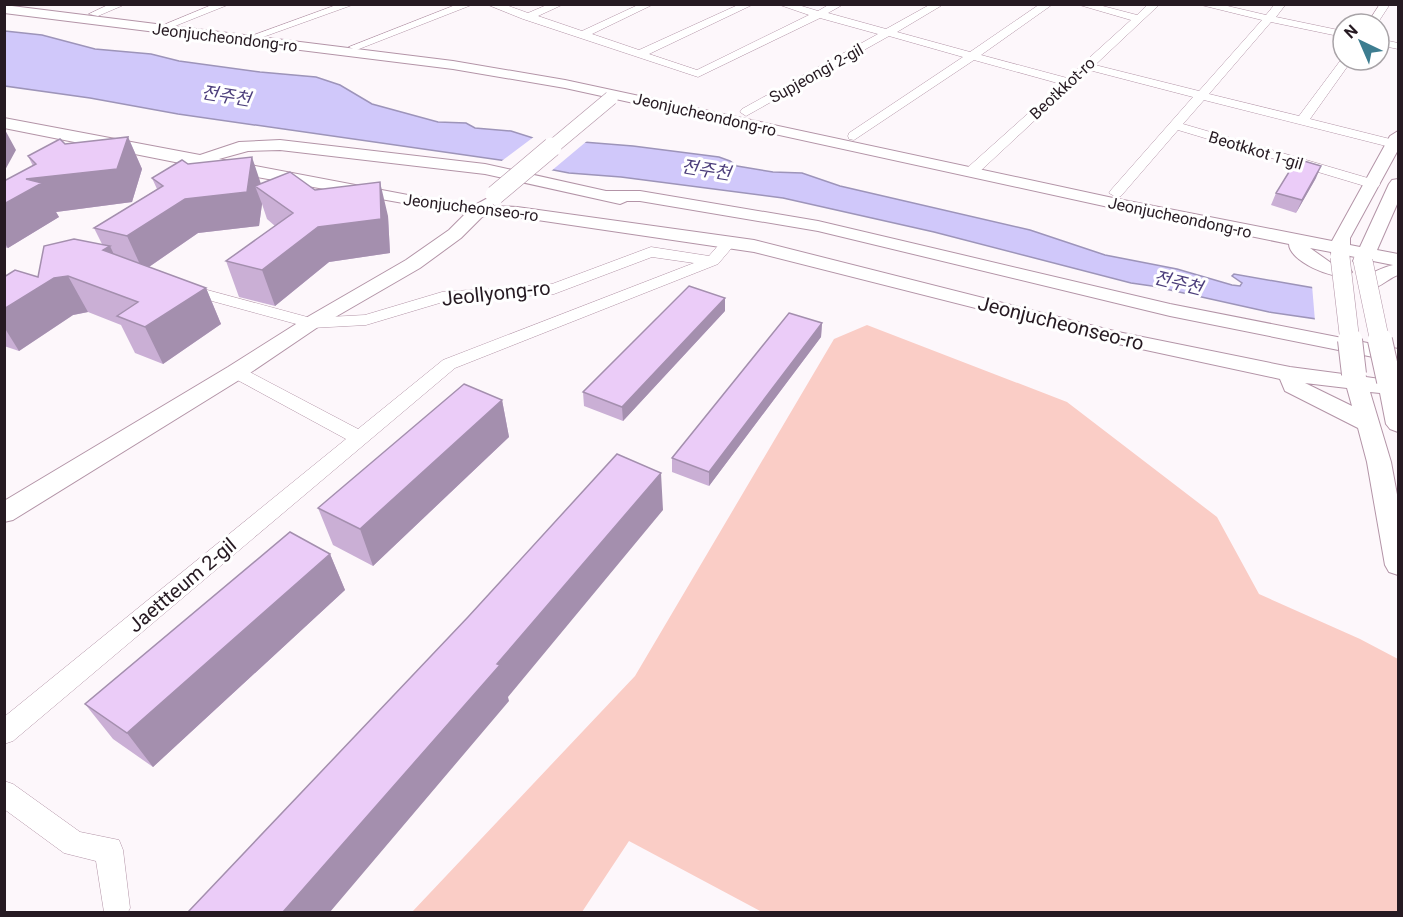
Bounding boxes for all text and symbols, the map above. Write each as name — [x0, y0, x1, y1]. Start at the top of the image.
north arrow — [1331, 12, 1391, 72]
street label: Jeonjucheondong-ro — [151, 19, 299, 56]
text: N — [1340, 21, 1362, 42]
street label: Supjeongi 2-gil — [766, 40, 867, 107]
street label: Beotkkot-ro — [1026, 53, 1099, 123]
water label: 전주천 — [200, 81, 255, 110]
street label: Jeonjucheondong-ro — [631, 89, 778, 140]
street label: Beotkkot 1-gil — [1206, 127, 1305, 174]
water label: 전주천 — [680, 155, 735, 184]
street label: Jeonjucheonseo-ro — [402, 190, 540, 225]
street label: Jeonjucheondong-ro — [1106, 193, 1253, 242]
water label: 전주천 — [1151, 266, 1207, 299]
street label: Jeollyong-ro — [440, 275, 552, 311]
street label: Jeonjucheonseo-ro — [975, 291, 1147, 355]
street label: Jaettteum 2-gil — [123, 533, 241, 637]

